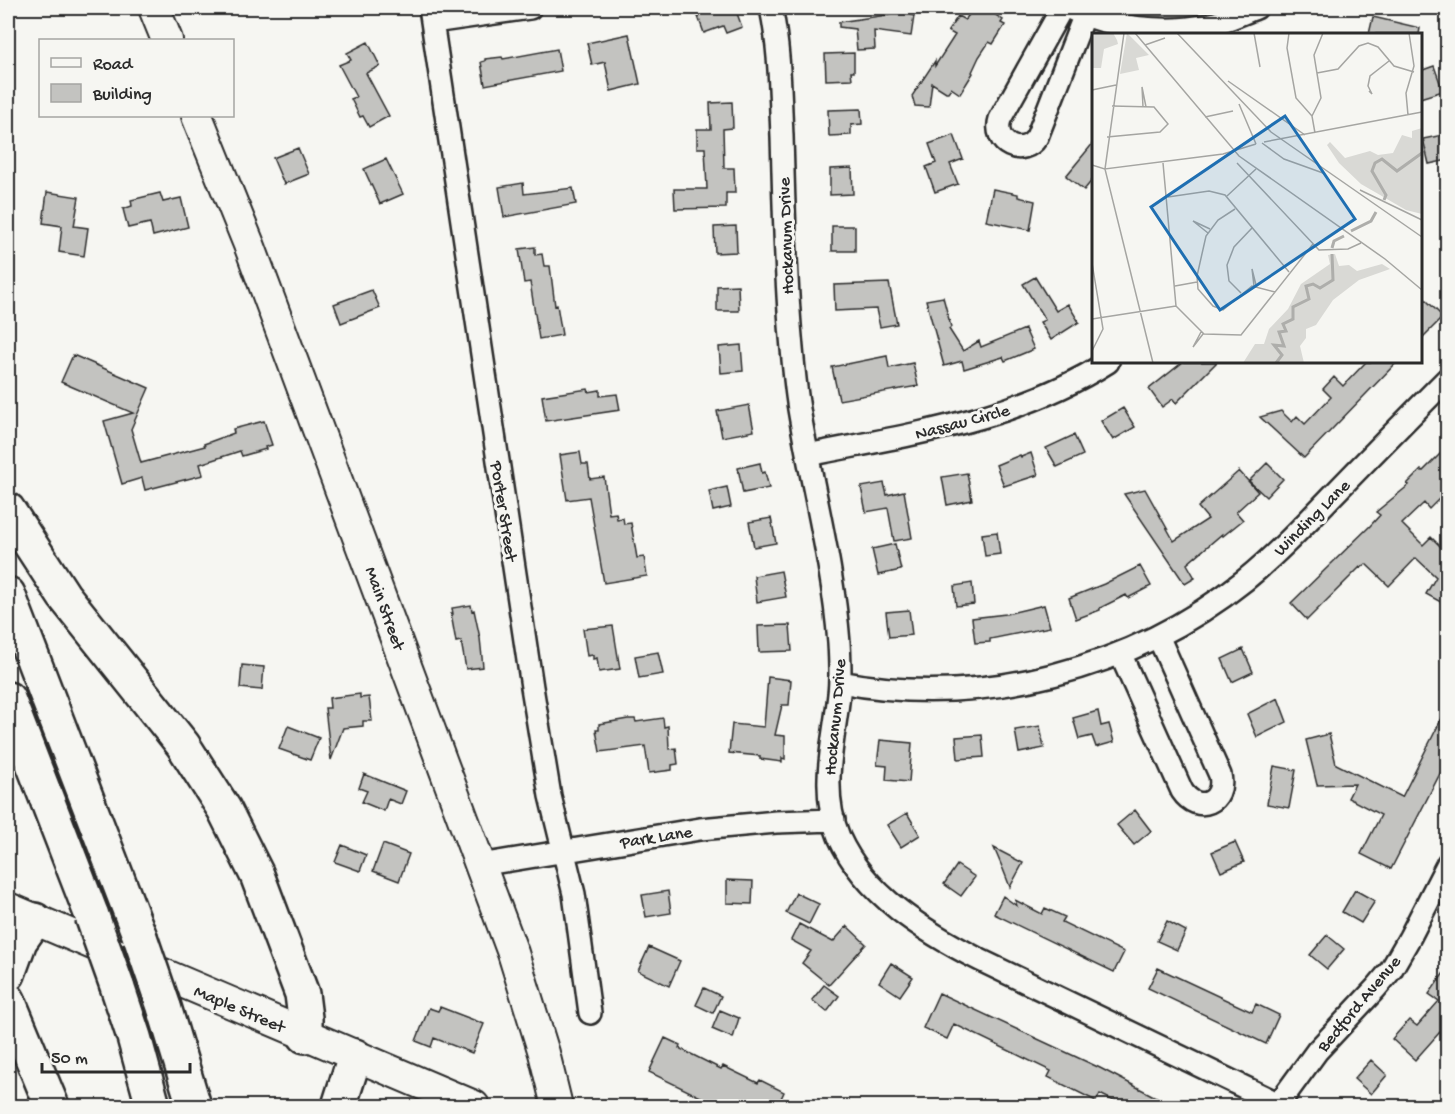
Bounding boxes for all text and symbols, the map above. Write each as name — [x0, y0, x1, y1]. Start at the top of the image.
inset map — [1092, 33, 1422, 363]
legend — [39, 39, 234, 117]
text: Road — [93, 55, 134, 76]
text: Building — [92, 85, 152, 106]
street label: Hockanum Drive — [775, 176, 800, 295]
street label: Nassau Circle — [913, 401, 1013, 446]
street label: Porter Street — [484, 459, 521, 564]
street label: Winding Lane — [1270, 476, 1356, 561]
street label: Main Street — [359, 564, 409, 655]
street label: Hockanum Drive — [821, 657, 852, 776]
street label: Park Lane — [618, 822, 695, 855]
street label: Bedford Avenue — [1313, 952, 1407, 1058]
street label: Maple Street — [190, 982, 289, 1040]
scale bar — [42, 1036, 190, 1074]
text: 50 m — [51, 1049, 88, 1070]

